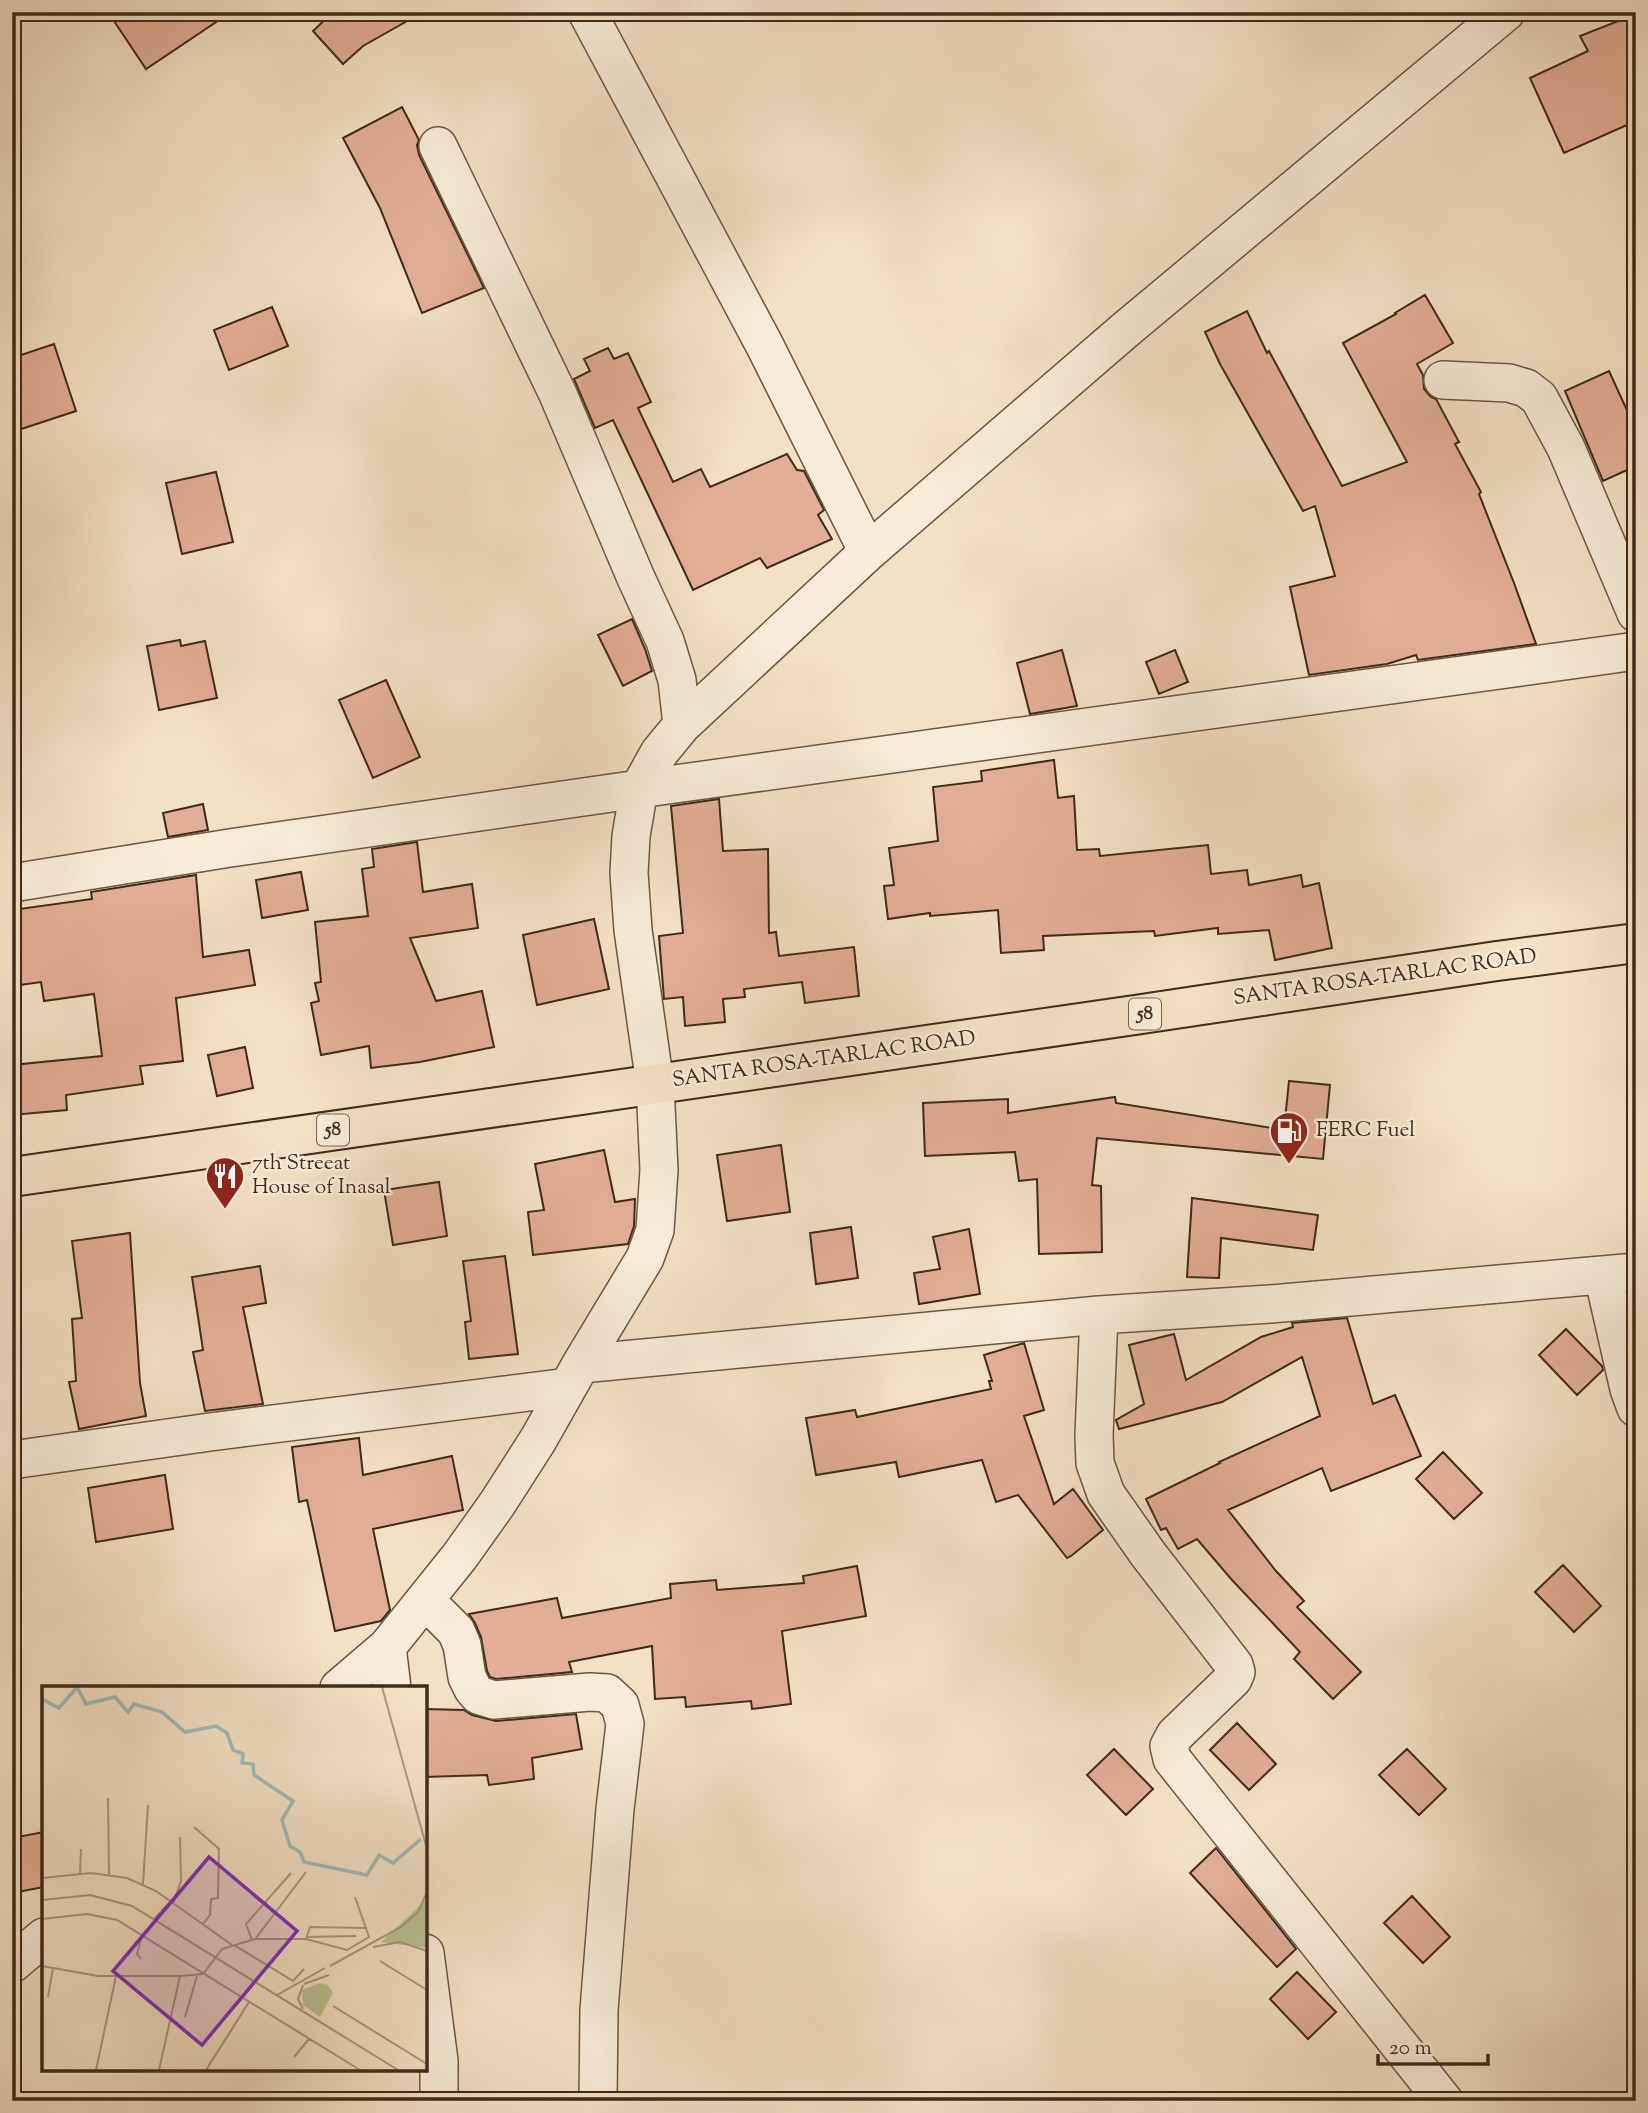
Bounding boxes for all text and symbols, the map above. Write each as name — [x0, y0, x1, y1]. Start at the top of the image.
street label: SANTA ROSA-TARLAC ROAD — [1231, 942, 1539, 1014]
road number: 58 — [1129, 998, 1161, 1030]
street label: SANTA ROSA-TARLAC ROAD — [670, 1024, 978, 1096]
fuel station icon: FERC Fuel — [1268, 1110, 1310, 1165]
road number: 58 — [317, 1114, 349, 1146]
place label: FERC Fuel — [1316, 1116, 1415, 1146]
place label: 7th Streeat House of Inasal — [252, 1149, 391, 1203]
restaurant icon: 7th Streeat House of Inasal — [204, 1155, 246, 1210]
inset map — [42, 1686, 427, 2071]
scale bar — [1378, 2022, 1489, 2066]
text: 20 m — [1389, 2034, 1432, 2064]

